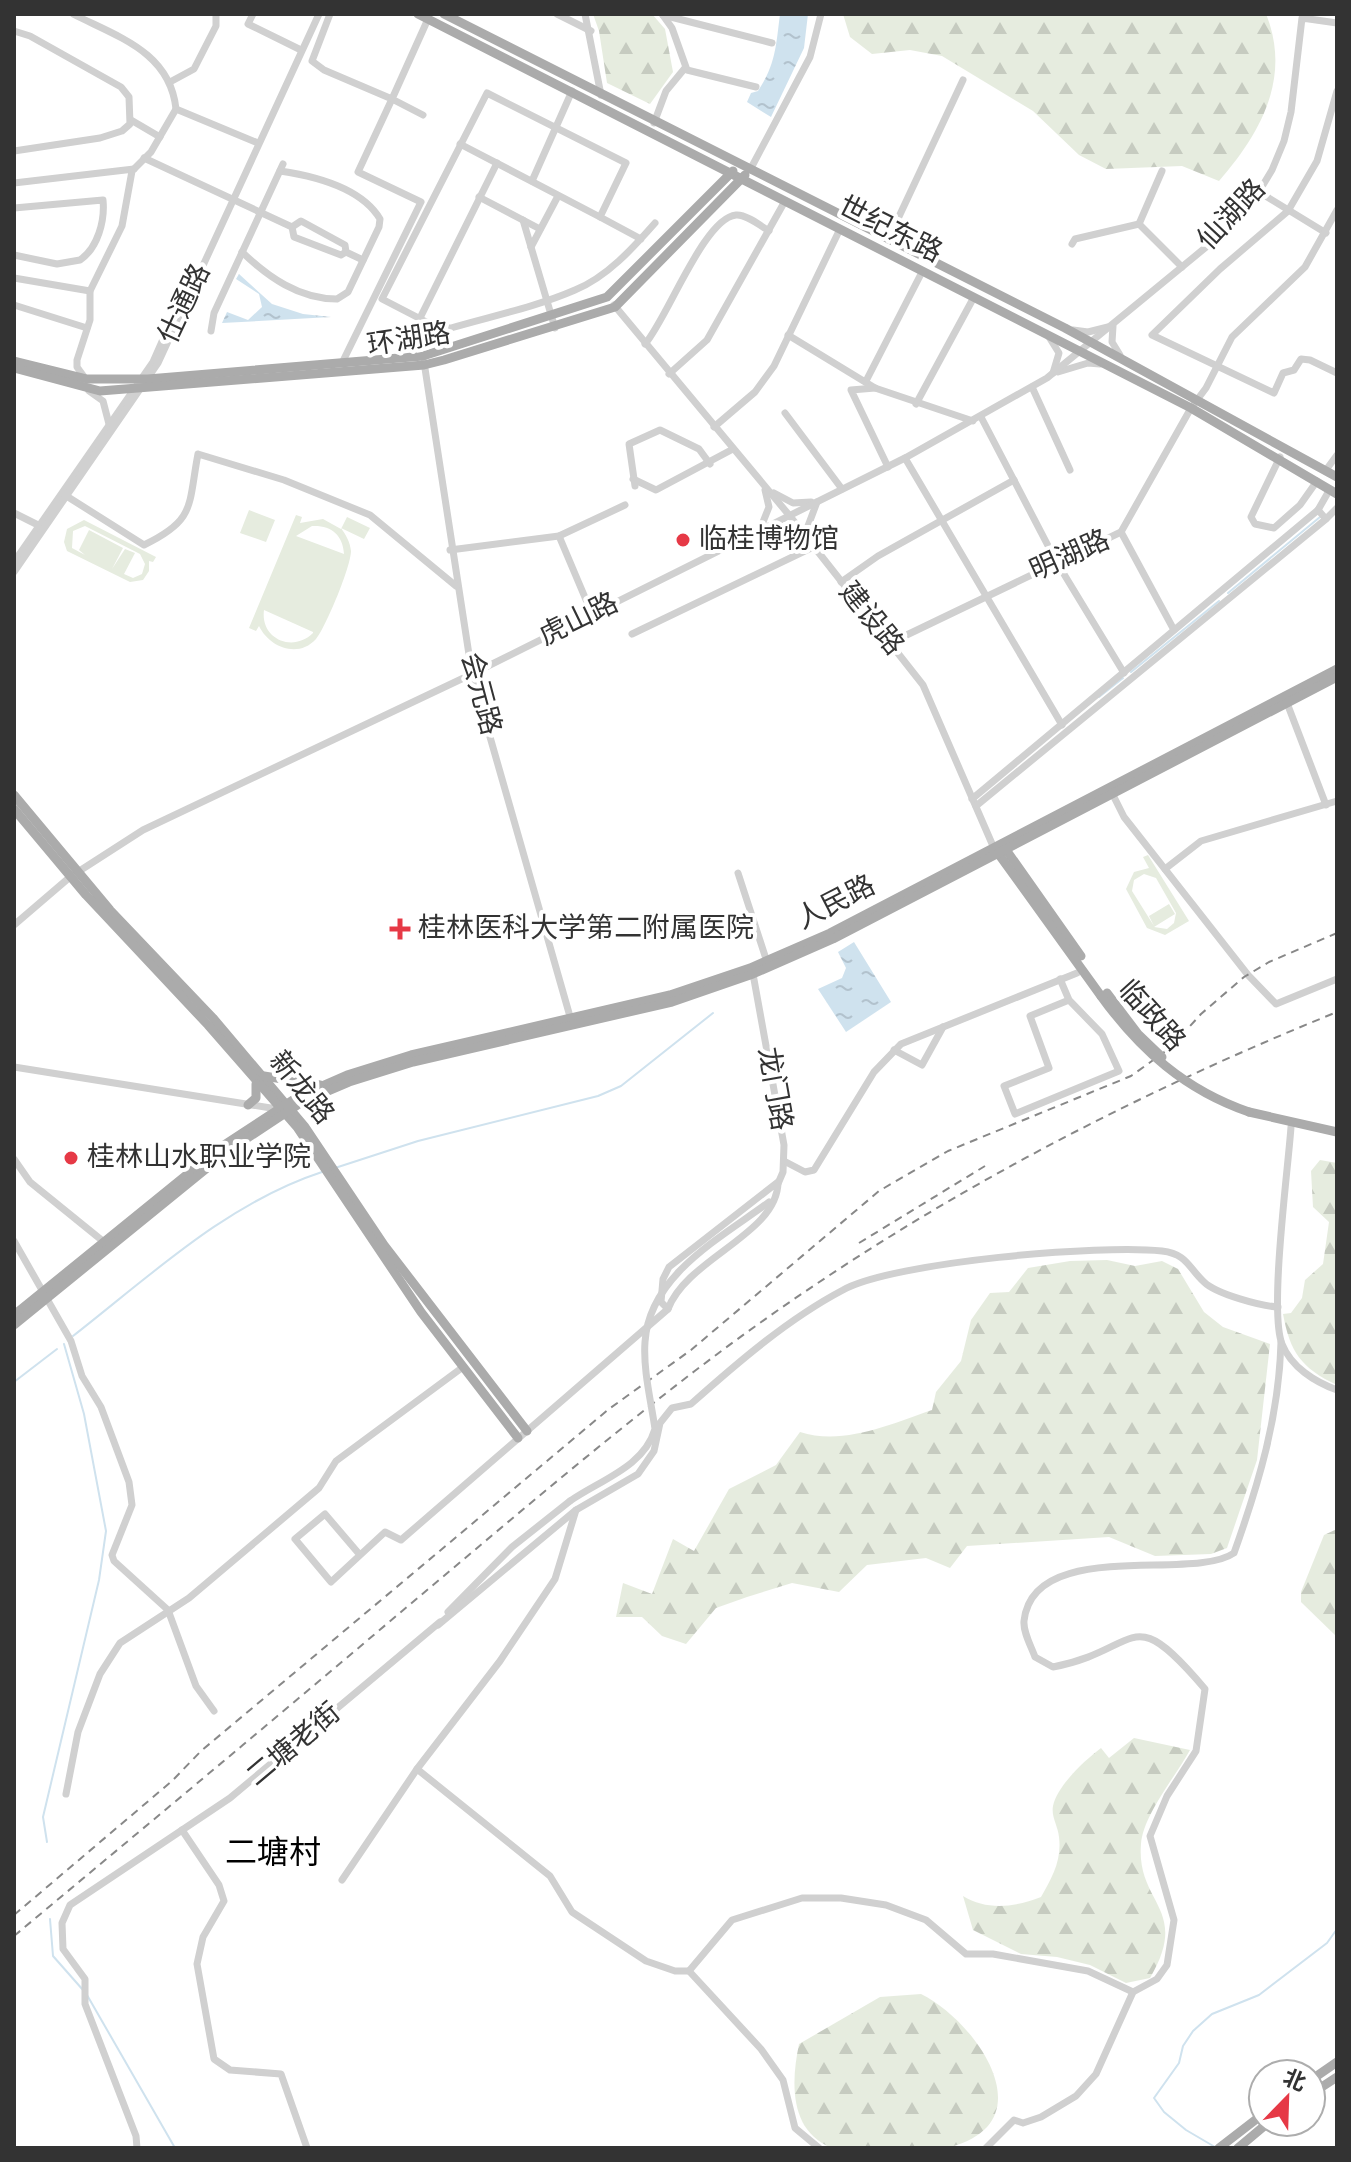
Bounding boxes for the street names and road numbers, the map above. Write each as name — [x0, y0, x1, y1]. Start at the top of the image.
street label: 仙湖路 — [1192, 173, 1271, 255]
street label: 世纪东路 — [834, 190, 947, 268]
street label: 仕通路 — [153, 259, 215, 348]
street label: 环湖路 — [365, 318, 453, 360]
street label: 明湖路 — [1025, 524, 1114, 586]
street label: 建设路 — [834, 576, 910, 660]
street label: 虎山路 — [534, 587, 623, 651]
street label: 会元路 — [456, 649, 506, 738]
street label: 人民路 — [791, 870, 880, 935]
street label: 临政路 — [1112, 974, 1191, 1057]
street label: 新龙路 — [264, 1045, 340, 1129]
street label: 龙门路 — [753, 1045, 797, 1133]
street label: 二塘老街 — [241, 1697, 346, 1792]

